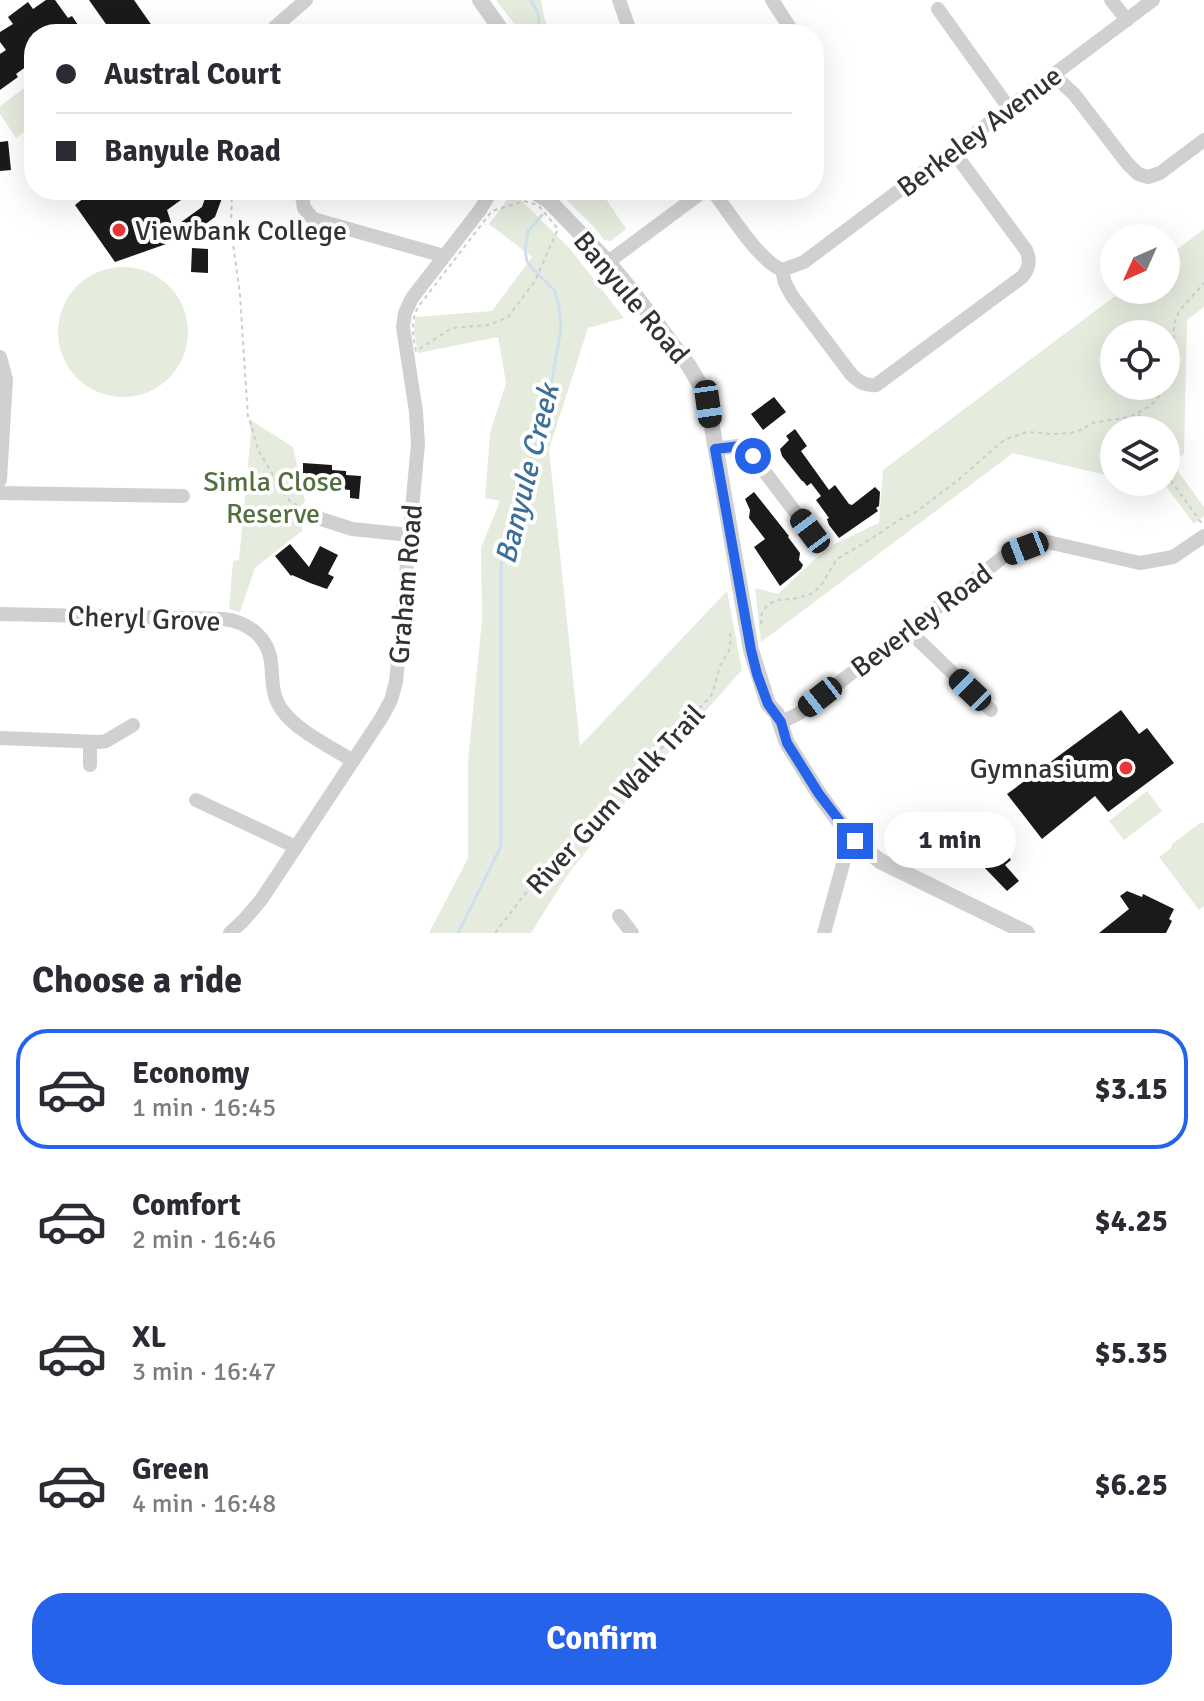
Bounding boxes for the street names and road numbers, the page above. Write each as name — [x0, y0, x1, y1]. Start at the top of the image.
street label: Berkeley Avenue — [891, 59, 1069, 205]
street label: Banyule Road — [566, 225, 696, 371]
street label: Graham Road — [382, 503, 430, 665]
street label: Beverley Road — [844, 557, 999, 685]
street label: Cheryl Grove — [67, 599, 221, 639]
street label: River Gum Walk Trail — [519, 698, 712, 902]

